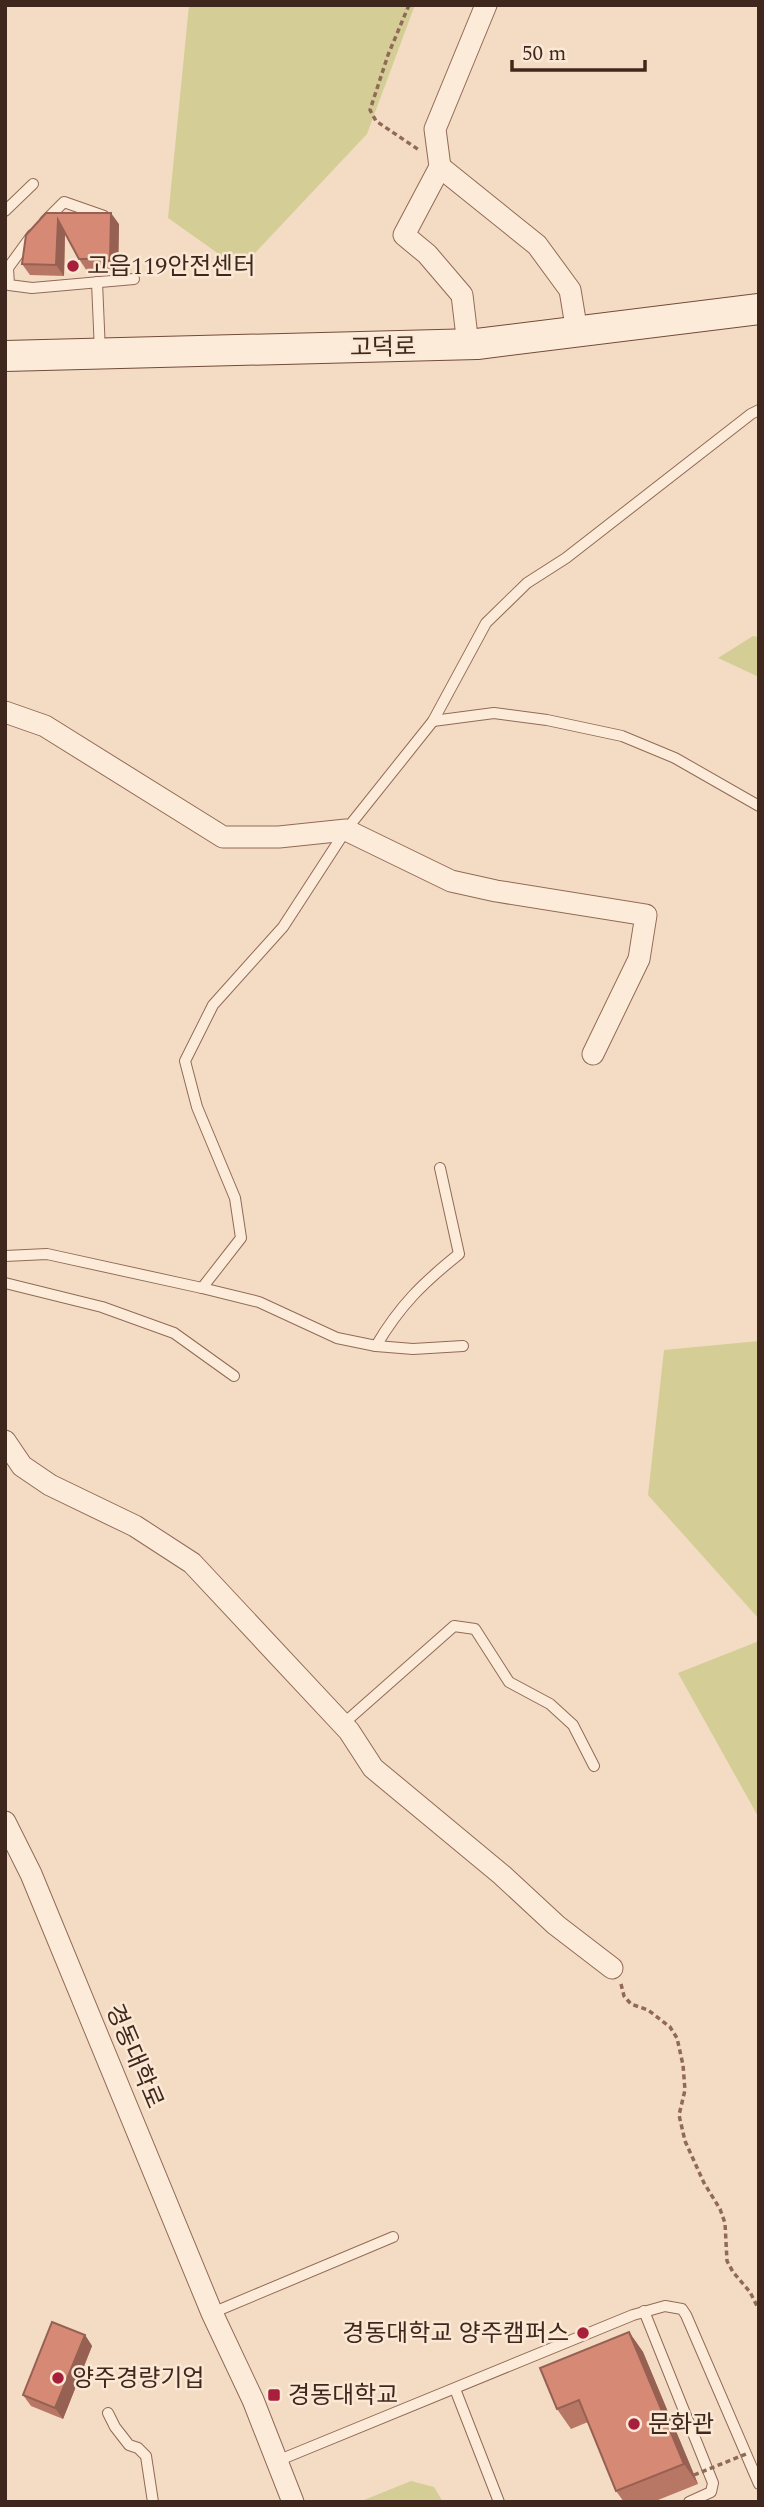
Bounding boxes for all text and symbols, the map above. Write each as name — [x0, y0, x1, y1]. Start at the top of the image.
scale bar — [512, 28, 645, 72]
text: 50 m — [522, 38, 566, 70]
place label: 고읍119안전센터 — [87, 249, 255, 285]
marker: 고읍119안전센터 — [65, 258, 81, 274]
street label: 고덕로 — [350, 329, 416, 367]
street label: 경동대학로 — [96, 1999, 172, 2114]
place label: 경동대학교 양주캠퍼스 — [342, 2316, 569, 2352]
marker: 경동대학교 양주캠퍼스 — [575, 2325, 591, 2341]
place label: 양주경량기업 — [72, 2361, 204, 2397]
marker: 양주경량기업 — [50, 2370, 66, 2386]
place label: 경동대학교 — [288, 2378, 398, 2414]
marker: 경동대학교 — [266, 2387, 282, 2403]
place label: 문화관 — [648, 2407, 714, 2443]
marker: 문화관 — [626, 2416, 642, 2432]

